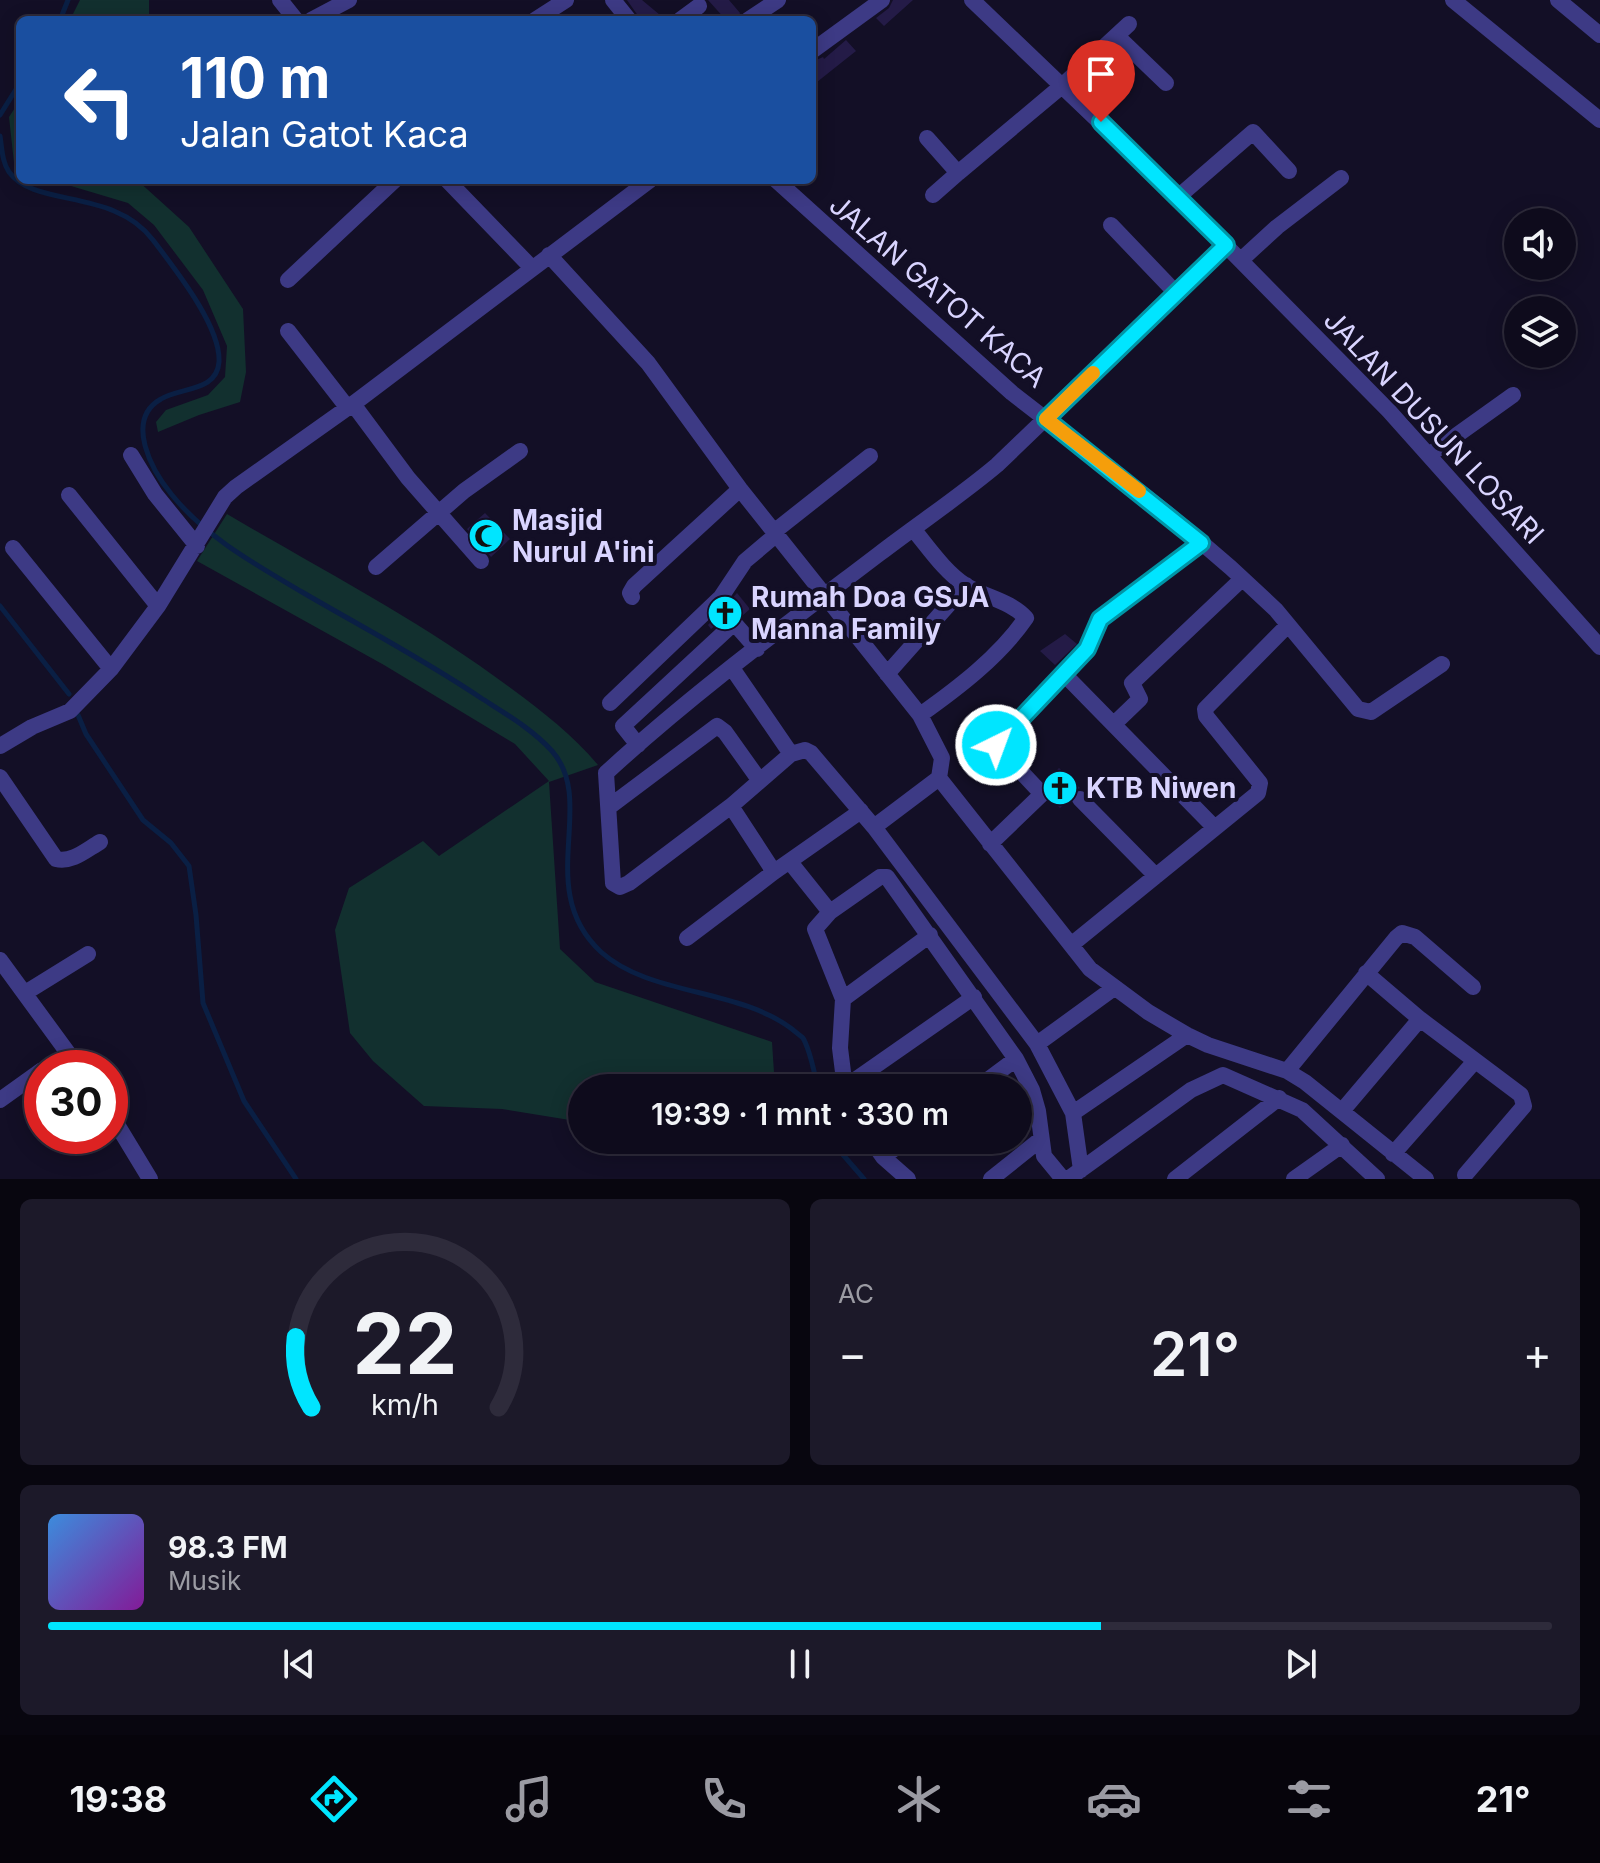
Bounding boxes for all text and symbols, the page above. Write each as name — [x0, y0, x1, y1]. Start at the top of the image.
pin — [1067, 40, 1135, 122]
text: 110 m — [180, 44, 330, 112]
icon: left — [48, 48, 152, 152]
icon: arrive — [1079, 52, 1123, 96]
text: Jalan Gatot Kaca — [180, 112, 469, 156]
street label: JALAN GATOT KACA — [823, 188, 1053, 394]
map controls — [1504, 208, 1576, 368]
button: sound — [1504, 208, 1576, 280]
button: layers — [1504, 296, 1576, 368]
street label: JALAN DUSUN LOSARI — [1317, 303, 1551, 551]
place label: Masjid Nurul A'ini — [512, 503, 655, 569]
mosque icon: Masjid Nurul A'ini — [467, 517, 505, 555]
place label: Rumah Doa GSJA Manna Family — [751, 580, 989, 646]
church icon: Rumah Doa GSJA Manna Family — [706, 594, 744, 632]
position arrow — [954, 703, 1038, 787]
church icon: KTB Niwen — [1041, 769, 1079, 807]
place label: KTB Niwen — [1086, 771, 1236, 805]
speed limit sign: 30 — [24, 1050, 128, 1154]
text: 19:39 · 1 mnt · 330 m — [651, 1096, 949, 1132]
text: AC — [838, 1278, 874, 1309]
text: 22 — [353, 1293, 457, 1394]
text: 21° — [1150, 1318, 1240, 1390]
text: − — [838, 1327, 867, 1381]
text: + — [1523, 1327, 1552, 1381]
text: km/h — [371, 1387, 439, 1422]
text: 98.3 FM — [168, 1529, 288, 1565]
text: Musik — [168, 1565, 241, 1596]
icon: previous — [277, 1642, 321, 1686]
icon: pause — [778, 1642, 822, 1686]
icon: next — [1279, 1642, 1323, 1686]
icon: directions — [306, 1771, 362, 1827]
icon: music — [501, 1771, 557, 1827]
icon: phone — [696, 1771, 752, 1827]
icon: climate — [891, 1771, 947, 1827]
icon: car — [1086, 1771, 1142, 1827]
icon: filters — [1281, 1771, 1337, 1827]
text: 19:38 — [69, 1777, 167, 1821]
text: 21° — [1476, 1777, 1530, 1821]

